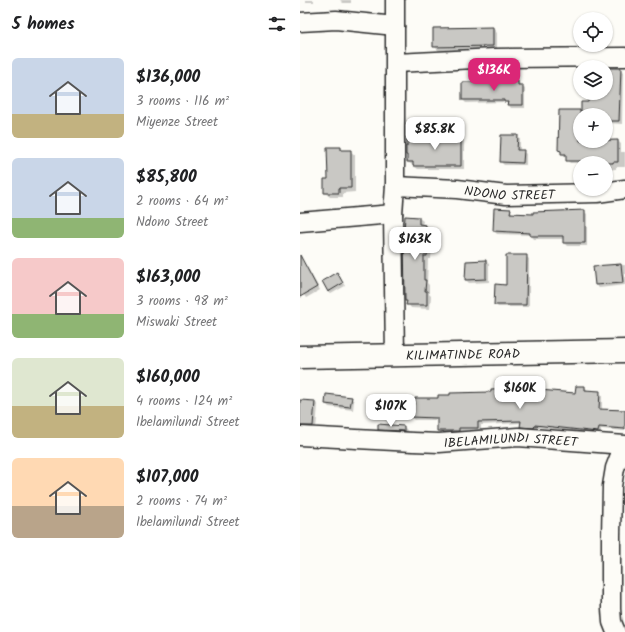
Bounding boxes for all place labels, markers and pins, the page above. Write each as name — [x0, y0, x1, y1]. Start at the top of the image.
pin: $136K — [466, 58, 522, 92]
pin: $85.8K — [402, 117, 468, 151]
pin: $163K — [387, 227, 443, 261]
pin: $160K — [492, 376, 548, 410]
pin: $107K — [363, 394, 419, 428]

